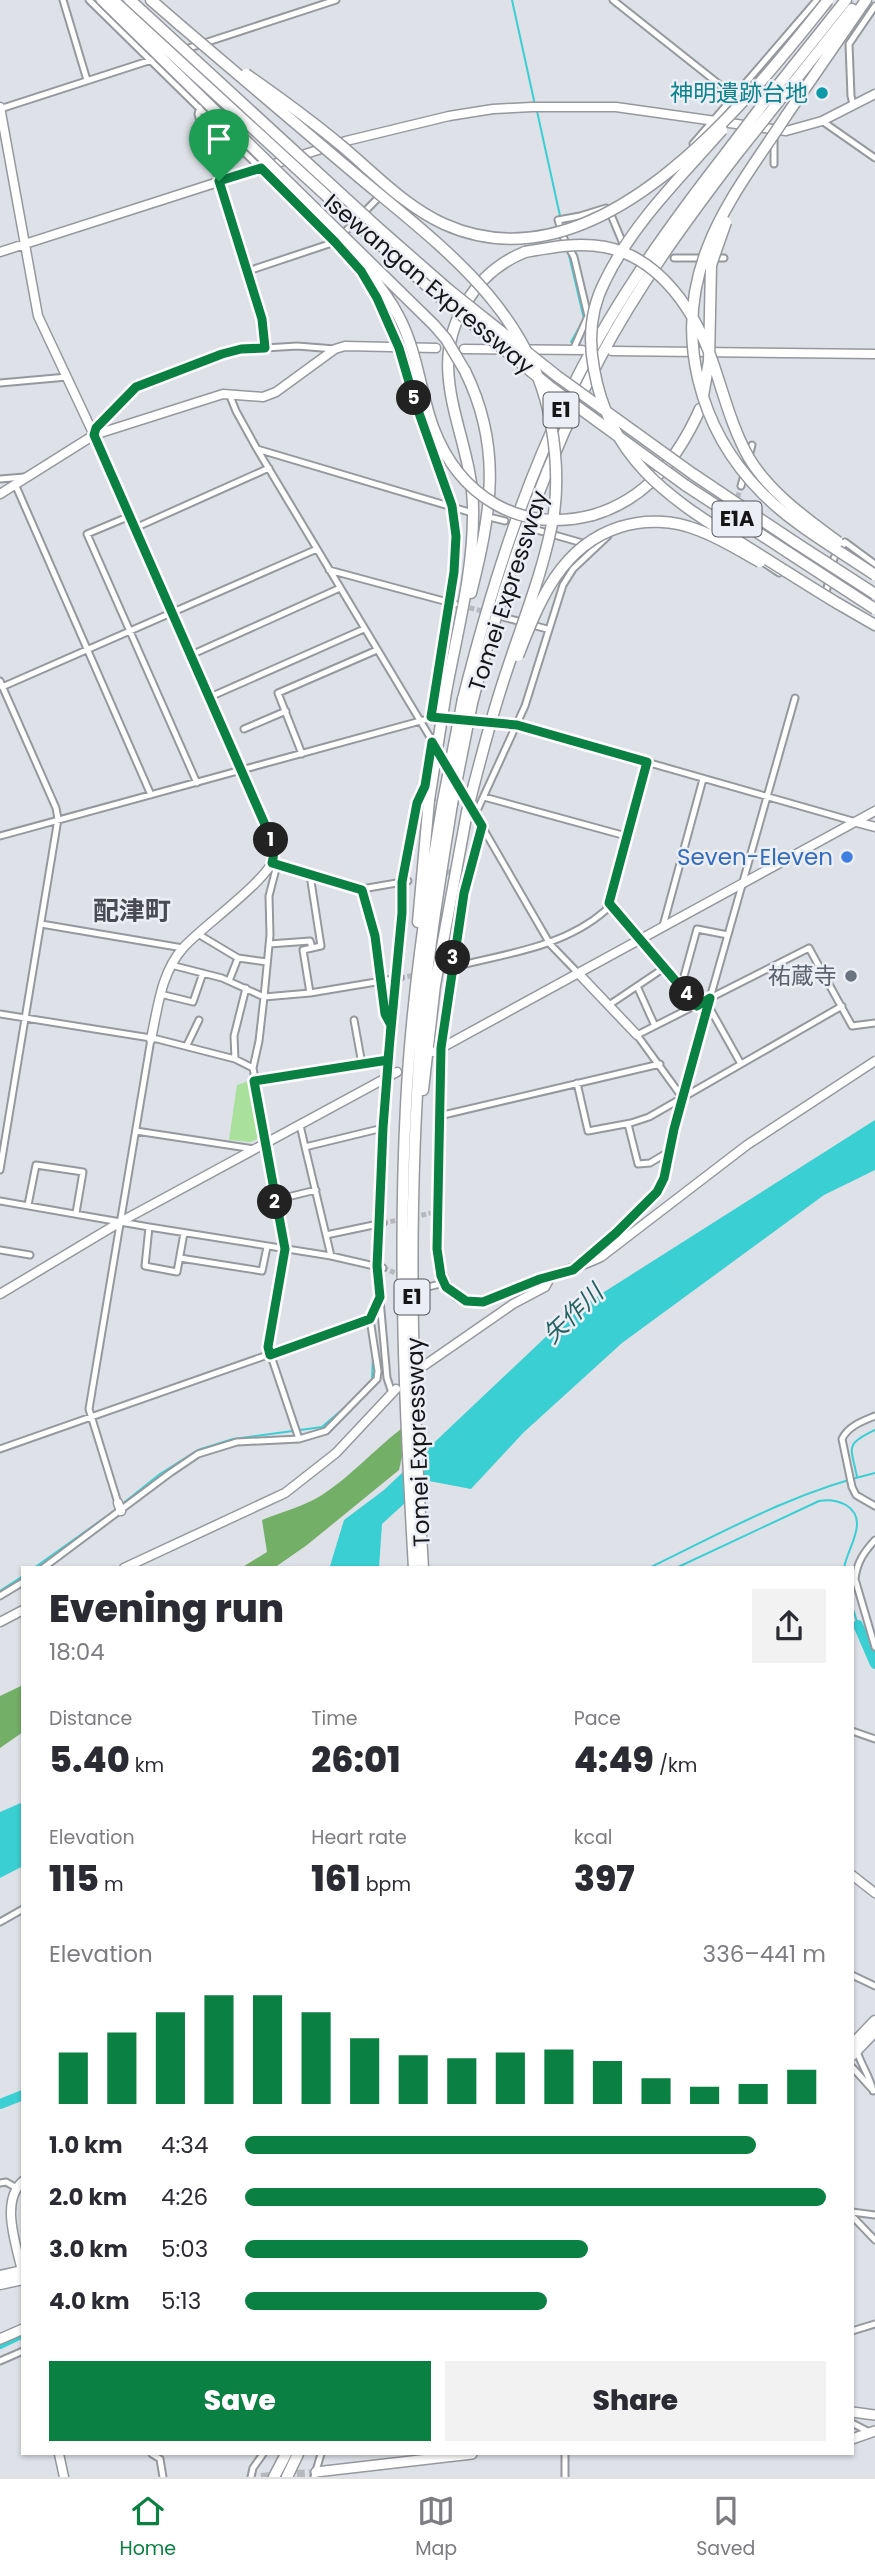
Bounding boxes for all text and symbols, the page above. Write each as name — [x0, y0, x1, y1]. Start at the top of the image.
place label: 神明遺跡台地 — [670, 77, 808, 109]
marker: 神明遺跡台地 — [814, 85, 830, 101]
pin — [189, 109, 249, 181]
icon: arrive — [200, 120, 238, 158]
street label: Isewangan Expressway — [317, 186, 541, 382]
pin: 5 — [396, 380, 432, 416]
text: 5 — [407, 384, 420, 411]
road number: E1 — [544, 392, 578, 428]
street label: Tomei Expressway — [460, 486, 556, 696]
road number: E1A — [712, 502, 762, 536]
pin: 1 — [254, 822, 288, 858]
text: 1 — [267, 826, 274, 853]
place label: Seven-Eleven — [677, 841, 833, 873]
marker: Seven-Eleven — [839, 849, 855, 865]
district label: 配津町 — [93, 893, 171, 929]
pin: 3 — [435, 940, 470, 976]
text: 3 — [447, 944, 458, 971]
place label: 祐蔵寺 — [768, 960, 837, 992]
marker: 祐蔵寺 — [843, 968, 859, 984]
pin: 4 — [670, 976, 704, 1012]
text: 4 — [680, 980, 693, 1007]
pin: 2 — [258, 1184, 292, 1220]
text: 2 — [269, 1188, 280, 1215]
water label: 矢作川 — [535, 1275, 612, 1351]
road number: E1 — [394, 1280, 430, 1314]
street label: Tomei Expressway — [398, 1337, 438, 1547]
text: Evening run — [49, 1582, 284, 1635]
button: share — [752, 1589, 826, 1663]
text: 18:04 — [49, 1636, 105, 1668]
text: Distance — [49, 1705, 132, 1732]
text: Time — [311, 1705, 358, 1732]
text: Pace — [574, 1705, 621, 1732]
text: 5.40 — [49, 1735, 130, 1784]
text: 26:01 — [311, 1735, 401, 1784]
text: 4:49 — [574, 1735, 654, 1784]
text: km — [130, 1752, 164, 1779]
text: /km — [654, 1752, 697, 1779]
text: Elevation — [49, 1824, 135, 1851]
text: Heart rate — [311, 1824, 407, 1851]
text: kcal — [574, 1824, 613, 1851]
text: 115 — [49, 1854, 99, 1903]
text: 161 — [311, 1854, 361, 1903]
text: 397 — [574, 1854, 635, 1903]
text: m — [99, 1871, 124, 1898]
text: bpm — [361, 1871, 411, 1898]
text: Elevation — [49, 1938, 153, 1970]
text: 336–441 m — [703, 1938, 826, 1970]
text: 1.0 km — [49, 2129, 123, 2161]
text: 4:34 — [161, 2129, 208, 2161]
text: 2.0 km — [49, 2181, 127, 2213]
text: 4:26 — [161, 2181, 208, 2213]
text: 3.0 km — [49, 2233, 128, 2265]
text: 5:03 — [161, 2233, 208, 2265]
text: 4.0 km — [49, 2285, 130, 2317]
text: 5:13 — [161, 2285, 201, 2317]
button: Save — [49, 2361, 431, 2441]
button: Share — [445, 2361, 826, 2441]
tab: Home — [119, 2492, 176, 2563]
tab: Map — [415, 2492, 457, 2563]
tab: Saved — [696, 2492, 755, 2563]

